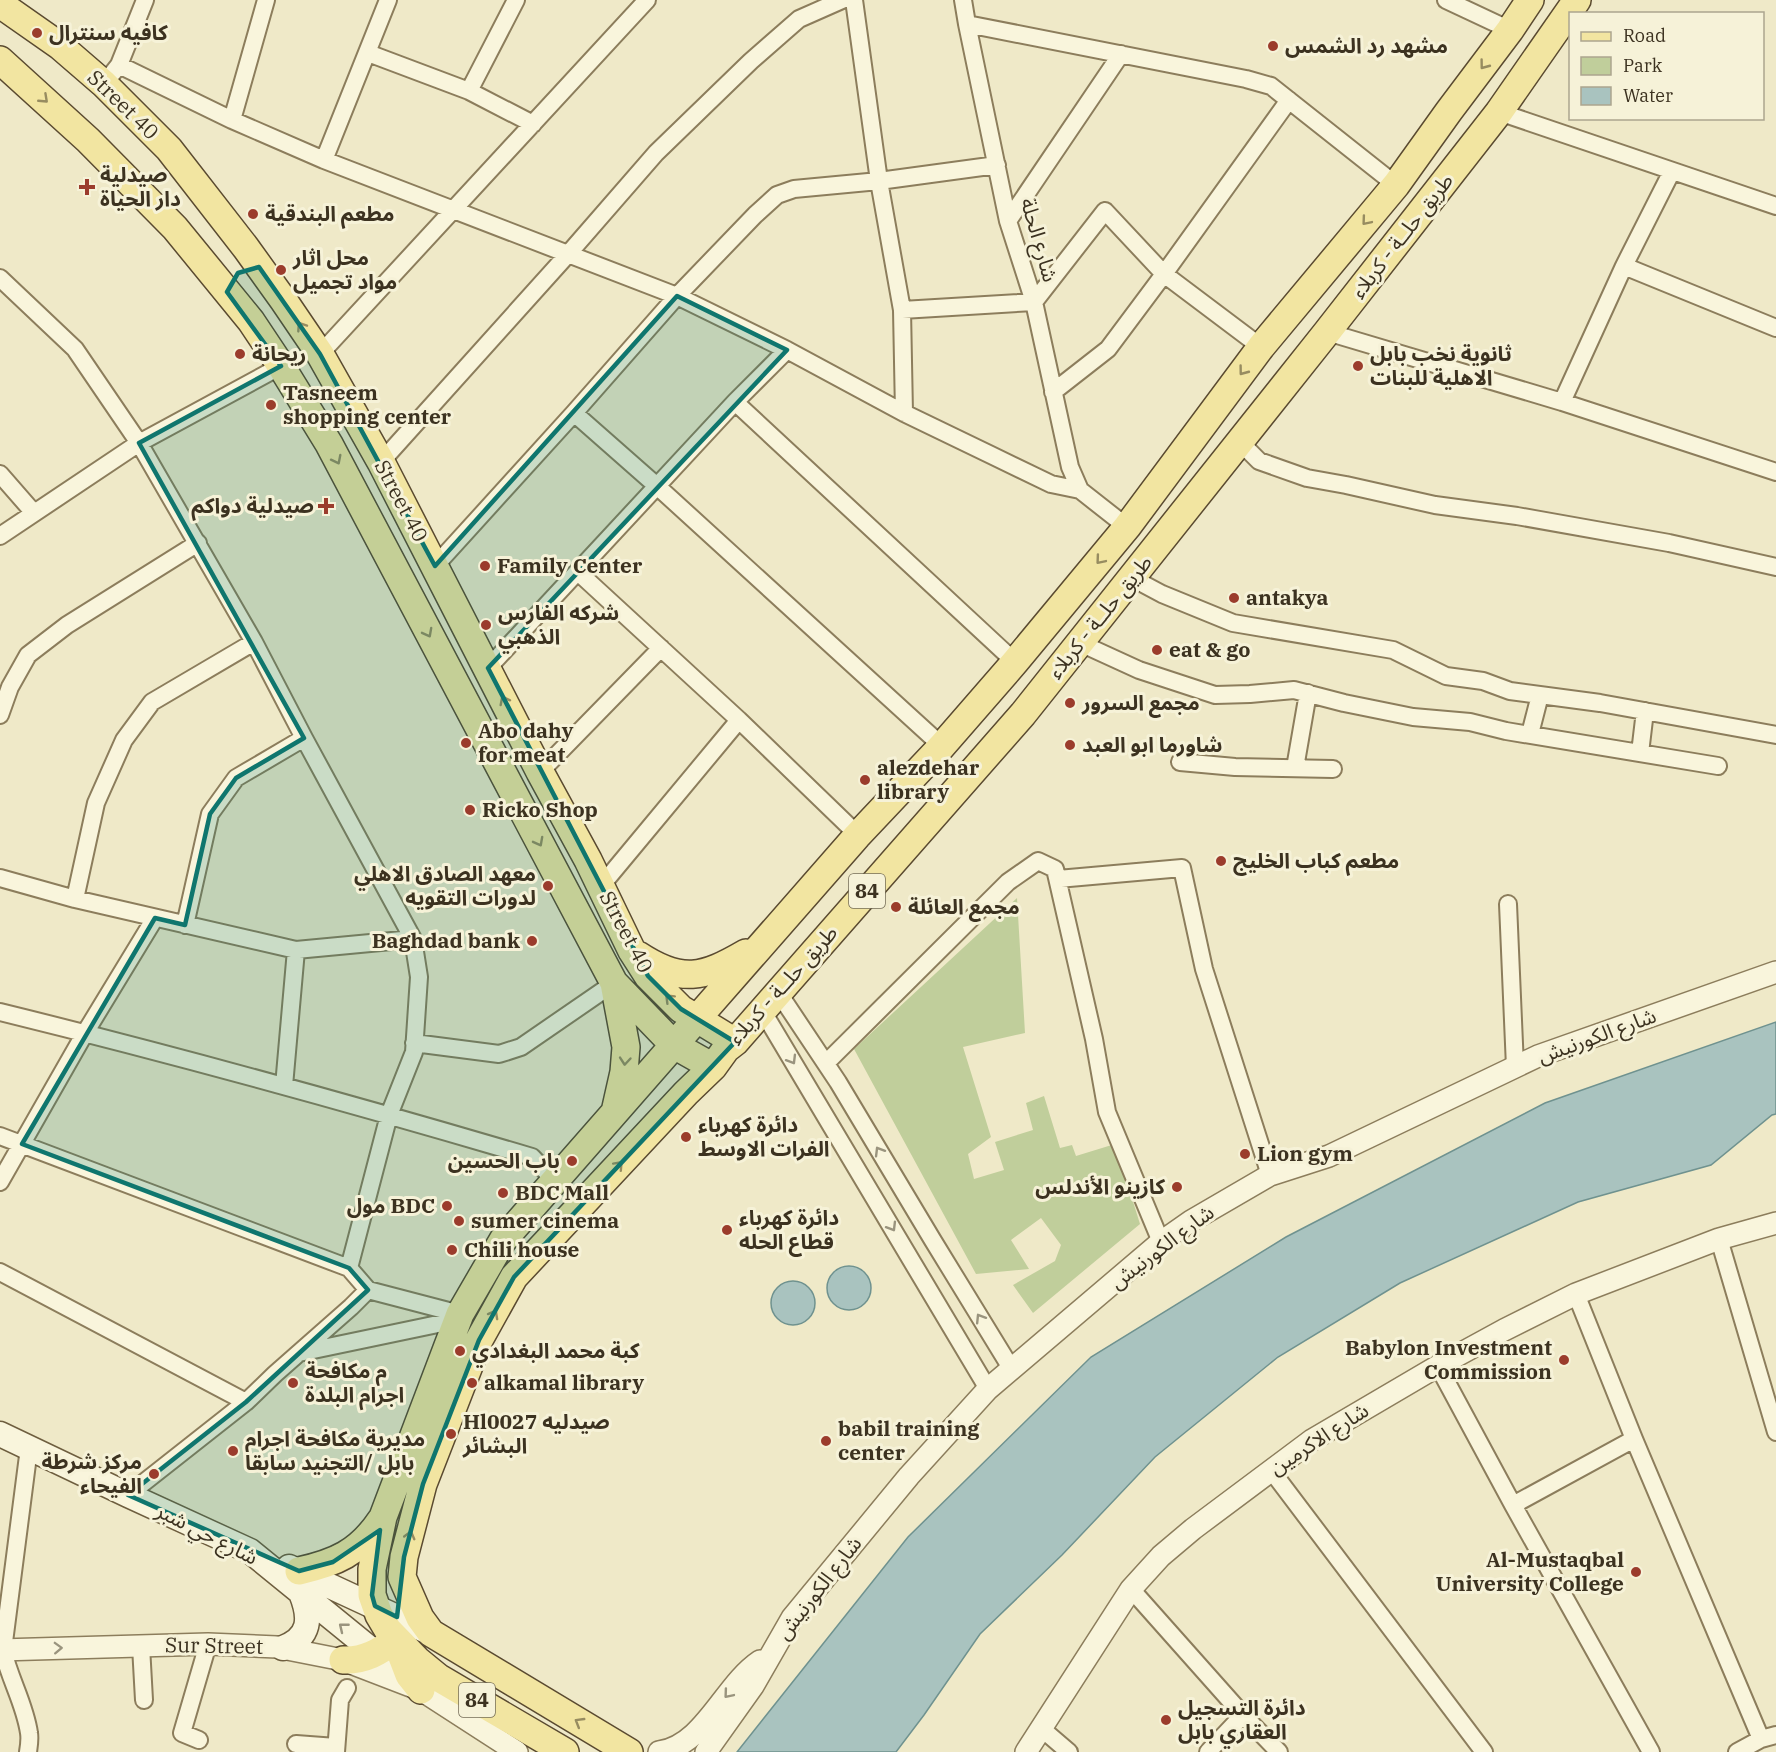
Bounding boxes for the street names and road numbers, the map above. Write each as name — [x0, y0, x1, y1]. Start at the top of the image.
street label: Street 40 — [82, 63, 165, 145]
street label: طريق حلــة - كربلاء — [1344, 167, 1459, 304]
street label: شارع الحلة — [1013, 194, 1065, 286]
street label: Street 40 — [369, 455, 435, 546]
street label: طريق حلــة - كربلاء — [1041, 549, 1158, 684]
road number: 84 — [849, 874, 885, 908]
street label: Street 40 — [594, 886, 660, 977]
street label: طريق حلــة - كربلاء — [721, 919, 843, 1050]
street label: شارع الكورنيش — [1534, 1001, 1660, 1071]
street label: شارع الكورنيش — [1103, 1198, 1221, 1296]
street label: شارع الاكرمين — [1263, 1396, 1375, 1482]
street label: شارع حي شبر — [150, 1495, 263, 1573]
street label: شارع الكورنيش — [769, 1530, 869, 1646]
street label: Sur Street — [165, 1630, 264, 1660]
road number: 84 — [459, 1683, 495, 1717]

